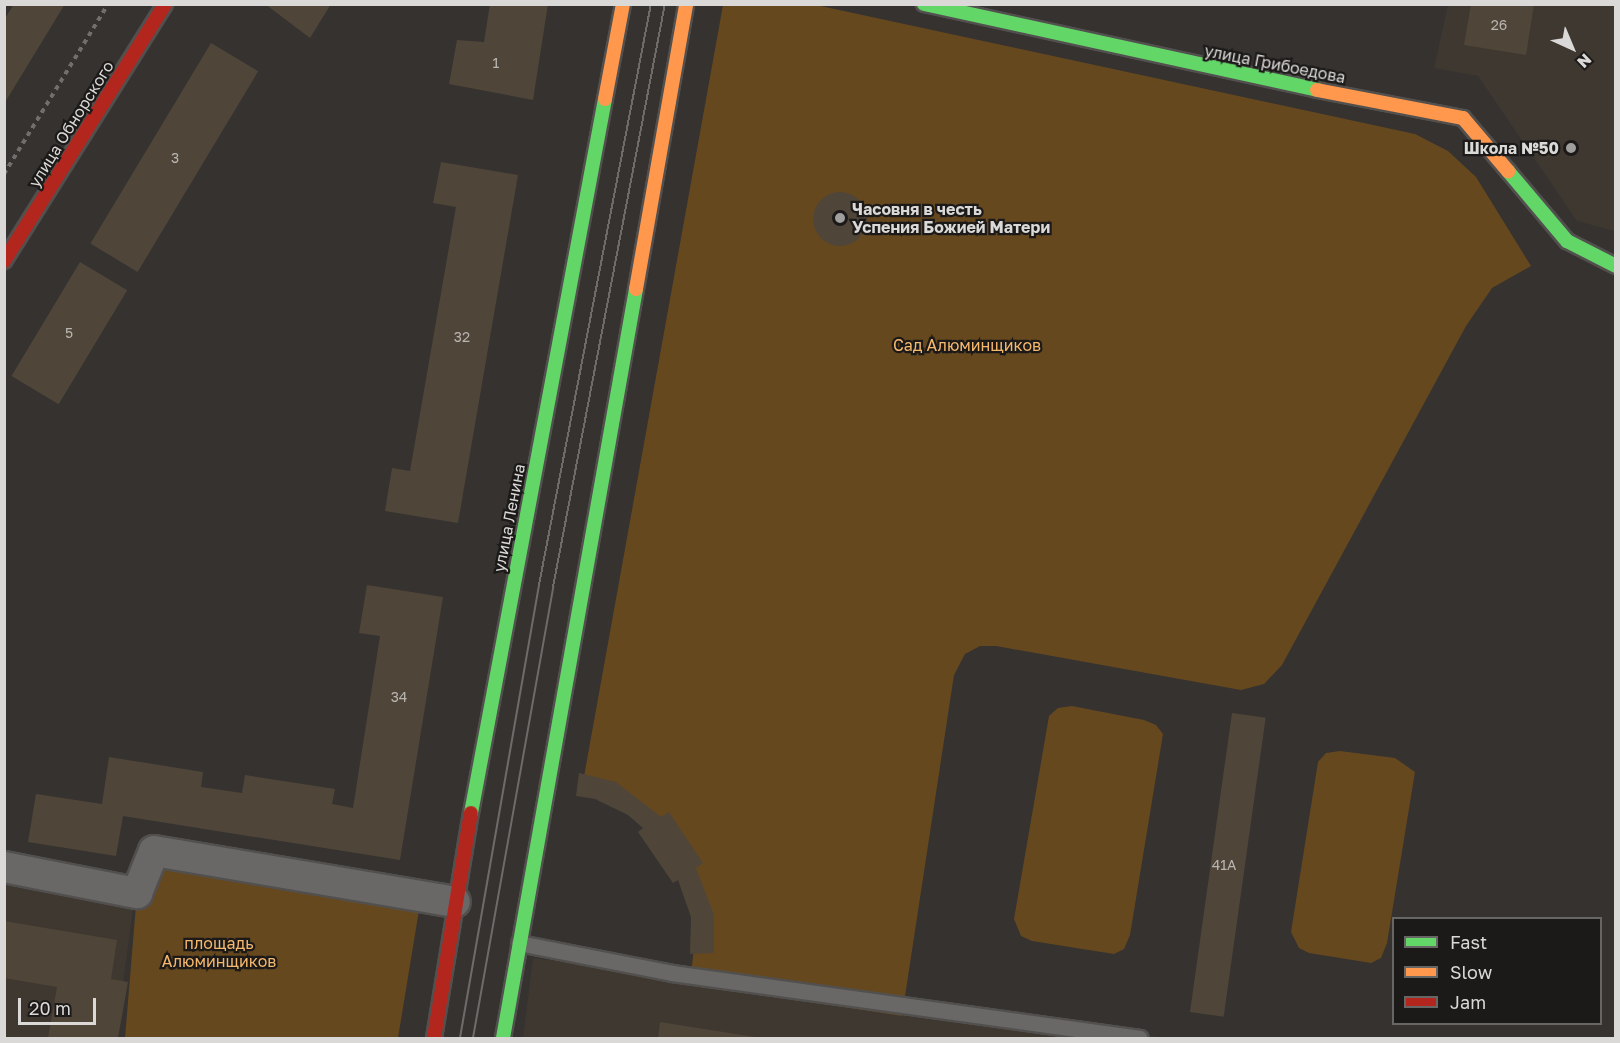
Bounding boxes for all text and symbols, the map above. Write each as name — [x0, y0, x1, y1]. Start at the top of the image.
house number: 26 — [1491, 17, 1507, 33]
north arrow — [1542, 18, 1602, 78]
street label: улица Грибоедова — [1203, 41, 1347, 87]
text: N — [1573, 50, 1596, 72]
house number: 1 — [493, 55, 499, 71]
street label: улица Обнорского — [24, 57, 118, 191]
place label: Школа №50 — [1464, 138, 1559, 158]
marker: Школа №50 — [1564, 141, 1578, 155]
house number: 3 — [171, 150, 179, 166]
place label: Часовня в честь Успения Божией Матери — [852, 199, 1050, 237]
marker: Часовня в честь Успения Божией Матери — [833, 211, 847, 225]
house number: 5 — [65, 325, 73, 341]
house number: 32 — [454, 329, 470, 345]
park label: Сад Алюминщиков — [893, 335, 1041, 355]
street label: улица Ленина — [489, 462, 529, 574]
house number: 34 — [391, 689, 407, 705]
house number: 41А — [1212, 857, 1236, 873]
legend — [1392, 917, 1602, 1025]
text: Fast — [1450, 931, 1487, 953]
park label: площадь Алюминщиков — [162, 933, 276, 971]
text: Slow — [1450, 961, 1492, 983]
scale bar — [21, 986, 99, 1024]
text: Jam — [1450, 991, 1486, 1013]
text: 20 m — [29, 997, 71, 1019]

